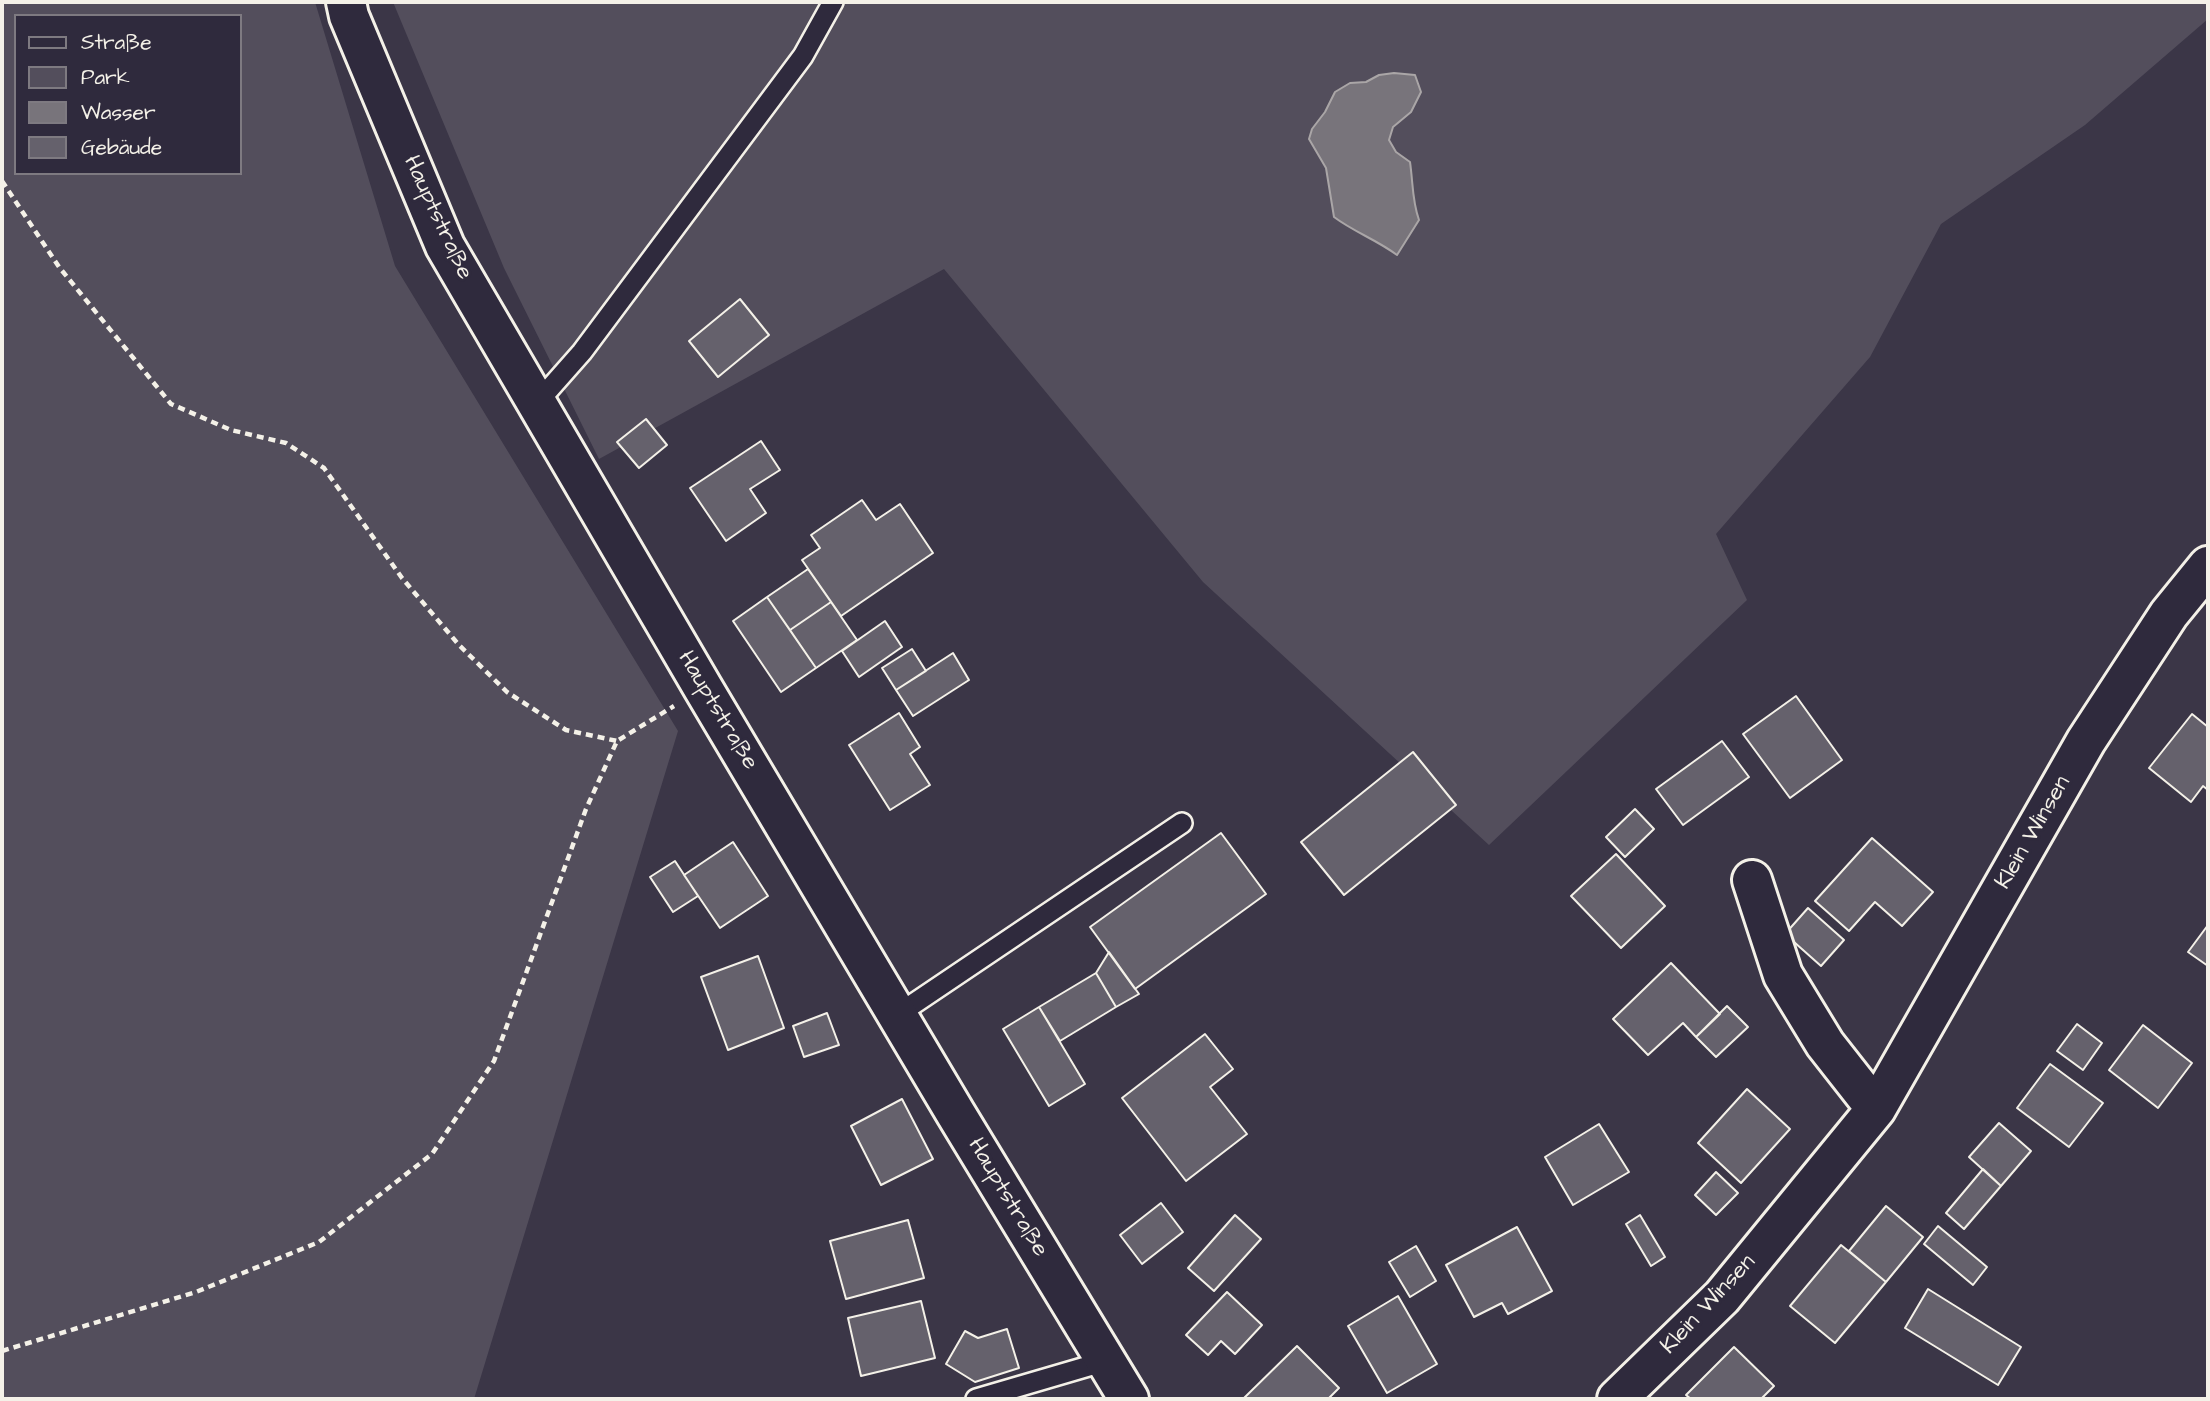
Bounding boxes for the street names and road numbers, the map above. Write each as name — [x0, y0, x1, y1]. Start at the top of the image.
street label: Hauptstraße — [396, 152, 478, 284]
street label: Hauptstraße — [671, 647, 763, 775]
street label: Klein Winsen — [1990, 771, 2078, 895]
street label: Hauptstraße — [961, 1134, 1053, 1262]
street label: Klein Winsen — [1656, 1249, 1762, 1361]

